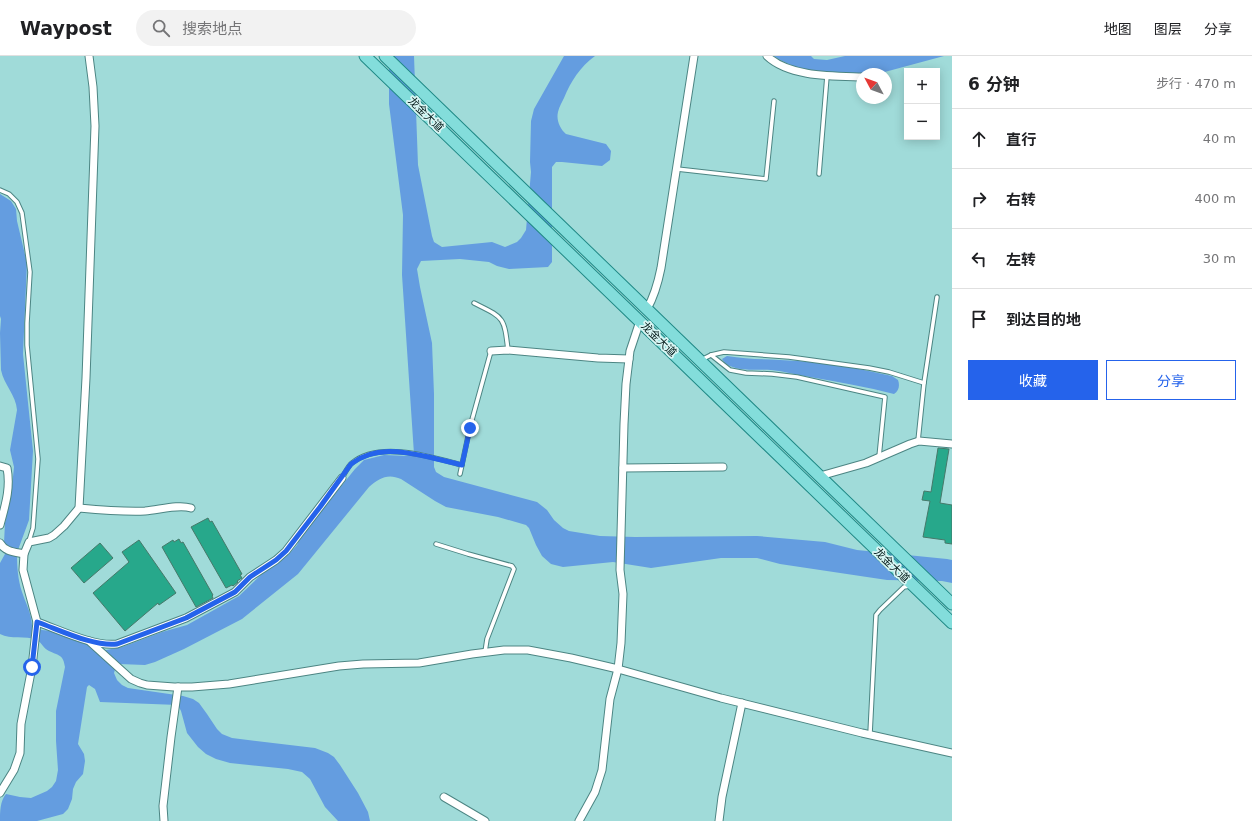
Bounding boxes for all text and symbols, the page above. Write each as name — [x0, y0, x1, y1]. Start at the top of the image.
search box — [136, 10, 416, 46]
text: Waypost — [20, 17, 112, 39]
icon: search — [150, 17, 172, 39]
text: 搜索地点 — [182, 20, 242, 38]
text: 地图 — [1104, 21, 1132, 37]
text: 图层 — [1154, 21, 1182, 37]
text: 分享 — [1204, 21, 1232, 37]
north arrow — [856, 68, 892, 104]
map controls — [904, 68, 940, 140]
button: + — [904, 68, 940, 104]
text: 6 分钟 — [968, 74, 1020, 94]
text: 步行 · 470 m — [1156, 76, 1236, 91]
street label: 龙金大道 — [405, 94, 446, 134]
button: − — [904, 104, 940, 140]
icon: ahead — [968, 128, 990, 150]
text: 直行 — [1006, 131, 1036, 149]
text: 40 m — [1203, 131, 1236, 146]
icon: right — [968, 188, 990, 210]
text: 右转 — [1006, 191, 1036, 209]
text: 400 m — [1194, 191, 1236, 206]
icon: left — [968, 248, 990, 270]
text: 左转 — [1006, 251, 1036, 269]
text: 30 m — [1203, 251, 1236, 266]
icon: arrive — [968, 308, 990, 330]
text: 到达目的地 — [1006, 311, 1081, 329]
street label: 龙金大道 — [638, 319, 679, 359]
button: 收藏 — [968, 360, 1098, 400]
button: 分享 — [1106, 360, 1236, 400]
route end — [461, 419, 479, 437]
street label: 龙金大道 — [871, 545, 912, 585]
route start — [23, 658, 41, 676]

